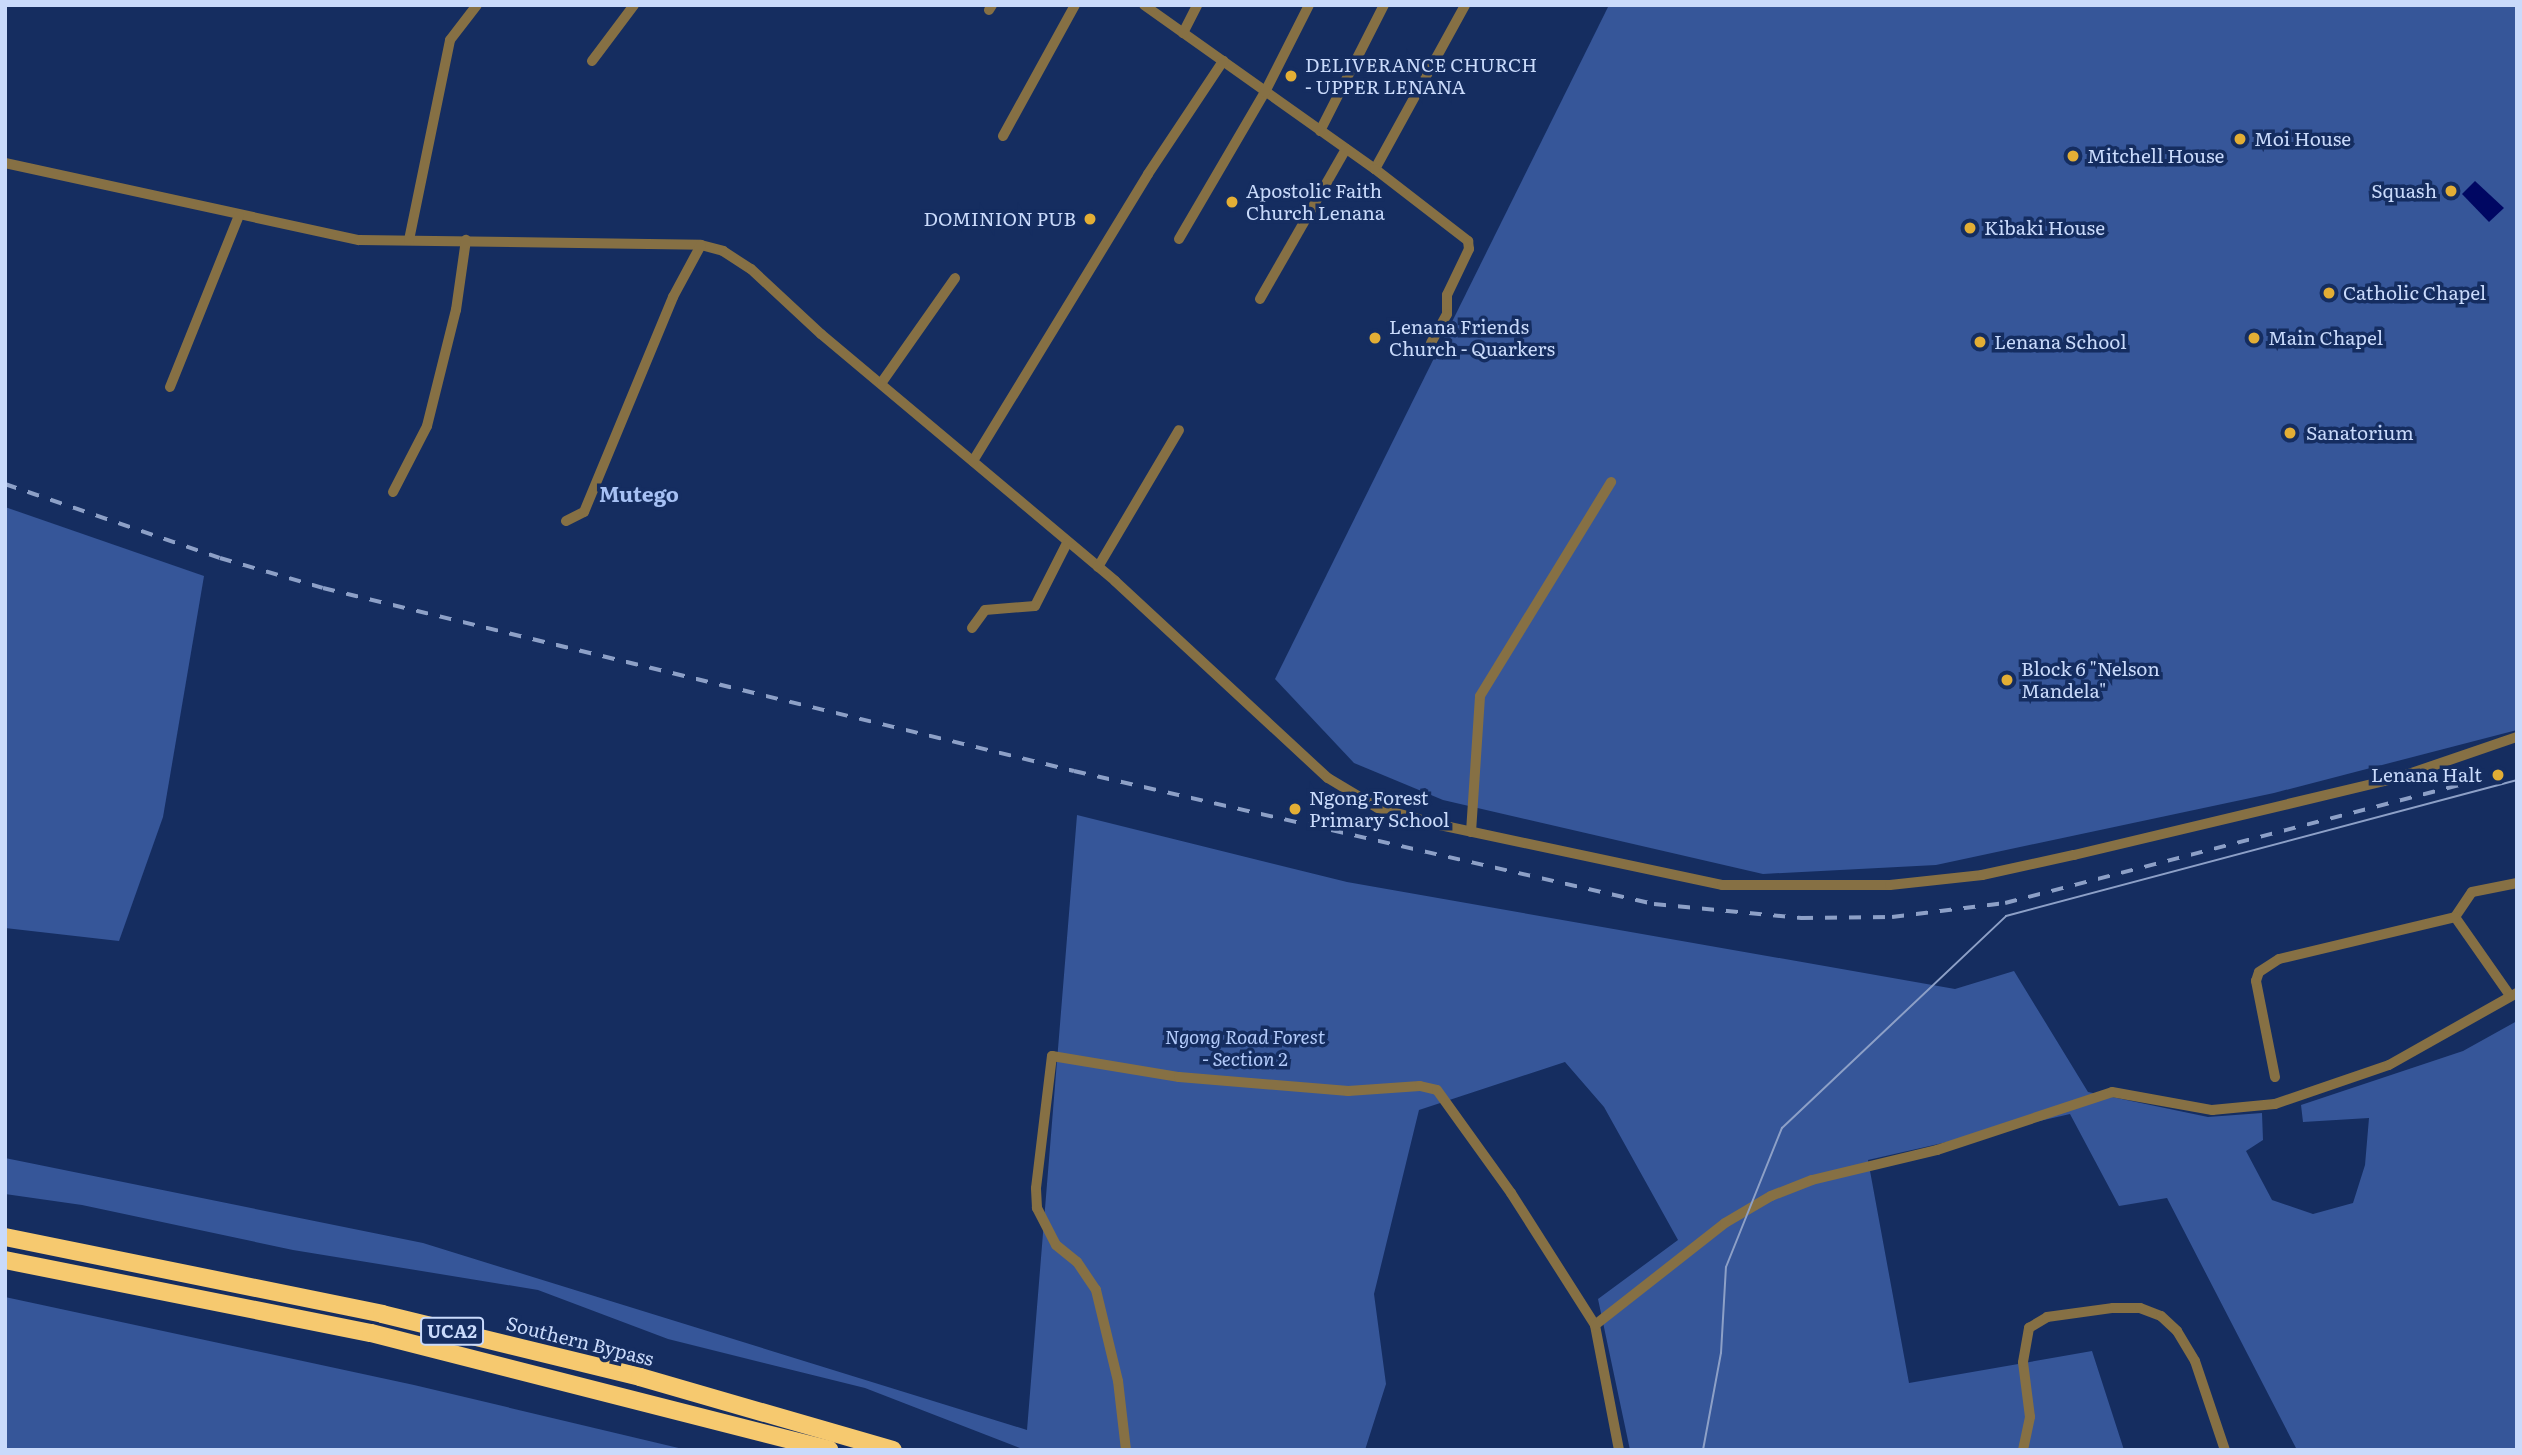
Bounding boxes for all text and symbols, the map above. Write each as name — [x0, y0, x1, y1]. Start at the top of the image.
place label: DELIVERANCE CHURCH - UPPER LENANA — [1305, 54, 1537, 98]
marker: DELIVERANCE CHURCH - UPPER LENANA — [1283, 68, 1299, 84]
place label: Moi House — [2254, 128, 2351, 150]
marker: Moi House — [2232, 131, 2248, 147]
place label: Mitchell House — [2087, 145, 2224, 167]
marker: Mitchell House — [2065, 148, 2081, 164]
place label: Apostolic Faith Church Lenana — [1246, 180, 1385, 224]
place label: Squash — [2371, 180, 2437, 202]
marker: Squash — [2443, 183, 2459, 199]
marker: Apostolic Faith Church Lenana — [1224, 194, 1240, 210]
place label: DOMINION PUB — [923, 208, 1076, 230]
marker: DOMINION PUB — [1082, 211, 1098, 227]
place label: Kibaki House — [1984, 217, 2105, 239]
marker: Kibaki House — [1962, 220, 1978, 236]
place label: Catholic Chapel — [2343, 282, 2486, 304]
marker: Catholic Chapel — [2321, 285, 2337, 301]
place label: Lenana Friends Church - Quarkers — [1389, 316, 1555, 360]
place label: Main Chapel — [2268, 327, 2383, 349]
marker: Lenana Friends Church - Quarkers — [1367, 330, 1383, 346]
marker: Main Chapel — [2246, 330, 2262, 346]
place label: Lenana School — [1994, 331, 2127, 353]
marker: Lenana School — [1972, 334, 1988, 350]
place label: Sanatorium — [2306, 422, 2414, 444]
marker: Sanatorium — [2280, 423, 2300, 443]
district label: Mutego — [599, 480, 679, 506]
place label: Block 6 "Nelson Mandela" — [2021, 658, 2160, 702]
marker: Block 6 "Nelson Mandela" — [1999, 672, 2015, 688]
place label: Lenana Halt — [2371, 764, 2482, 786]
marker: Lenana Halt — [2488, 765, 2508, 785]
place label: Ngong Forest Primary School — [1309, 787, 1449, 831]
marker: Ngong Forest Primary School — [1287, 801, 1303, 817]
park label: Ngong Road Forest - Section 2 — [1165, 1026, 1325, 1070]
street label: Southern Bypass — [504, 1312, 656, 1370]
road number: UCA2 — [419, 1316, 485, 1346]

